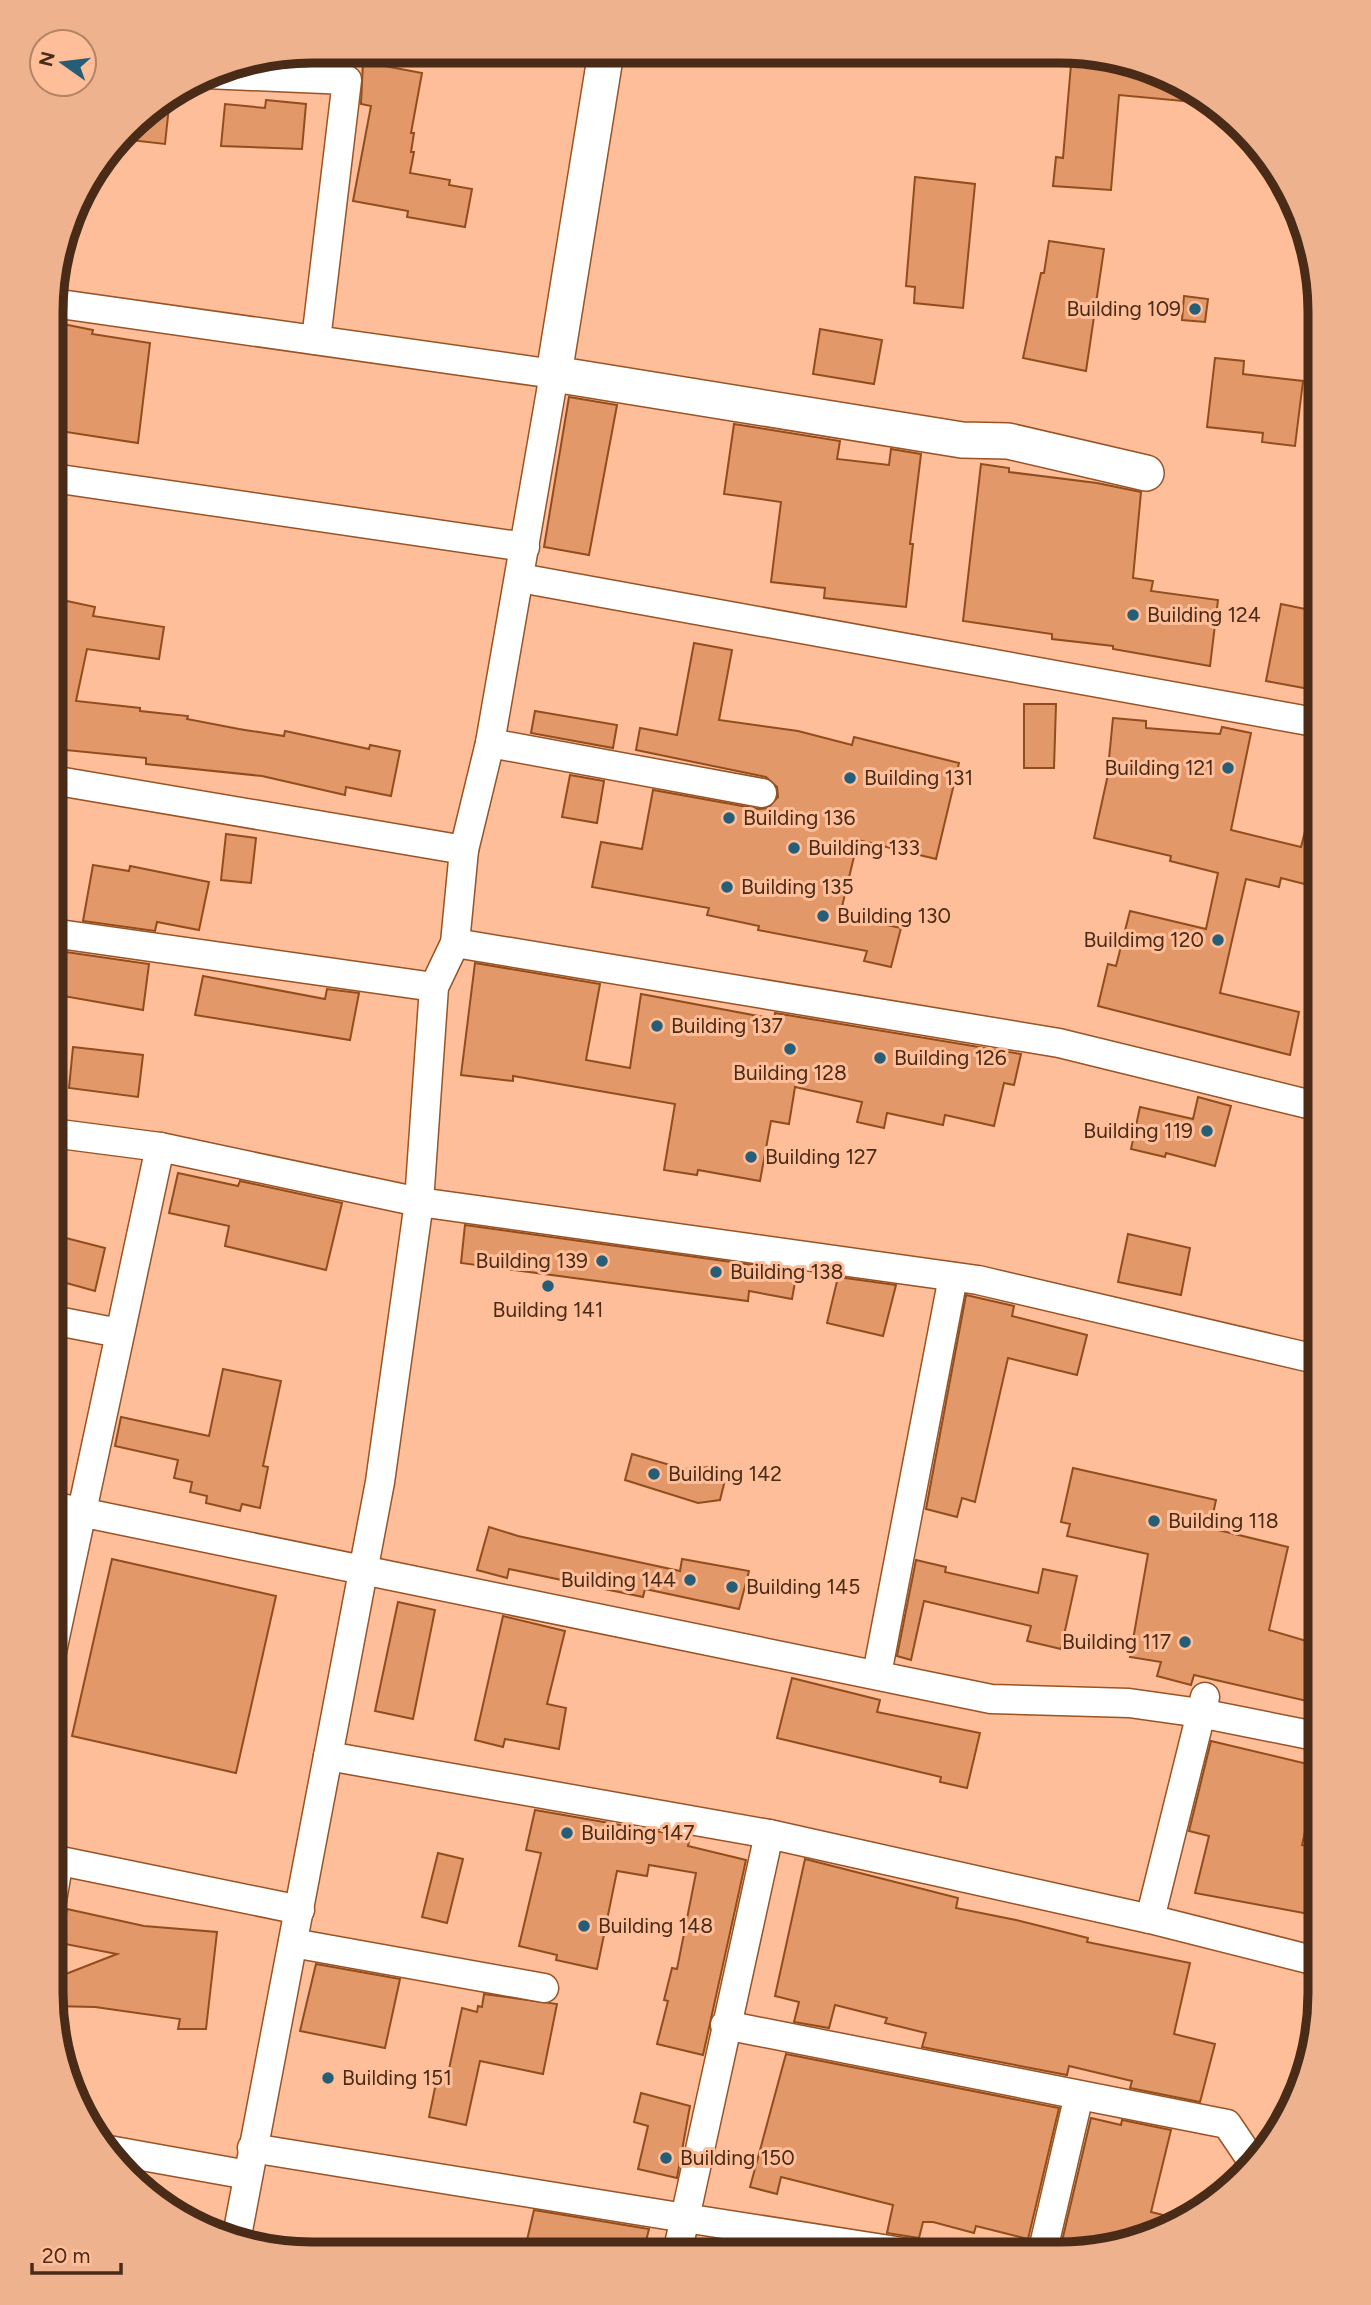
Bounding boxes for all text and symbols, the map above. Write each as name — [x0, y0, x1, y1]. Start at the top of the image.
north arrow — [28, 28, 98, 98]
text: N — [34, 49, 60, 69]
place label: Building 109 — [1067, 296, 1181, 321]
marker: Building 109 — [1187, 301, 1203, 317]
place label: Building 124 — [1147, 602, 1261, 627]
marker: Building 124 — [1125, 607, 1141, 623]
place label: Building 121 — [1104, 755, 1214, 780]
marker: Building 121 — [1220, 760, 1236, 776]
place label: Building 131 — [864, 765, 973, 790]
marker: Building 131 — [842, 770, 858, 786]
place label: Building 136 — [743, 805, 856, 830]
marker: Building 136 — [721, 810, 737, 826]
place label: Building 133 — [808, 835, 920, 860]
marker: Building 133 — [786, 840, 802, 856]
place label: Building 135 — [741, 874, 854, 899]
marker: Building 135 — [719, 879, 735, 895]
place label: Building 130 — [837, 903, 951, 928]
marker: Building 130 — [815, 908, 831, 924]
place label: Buildimg 120 — [1084, 927, 1204, 952]
marker: Buildimg 120 — [1210, 932, 1226, 948]
place label: Building 137 — [671, 1013, 783, 1038]
marker: Building 137 — [649, 1018, 665, 1034]
marker: Building 128 — [782, 1041, 798, 1057]
place label: Building 126 — [894, 1045, 1007, 1070]
marker: Building 126 — [872, 1050, 888, 1066]
place label: Building 128 — [733, 1060, 847, 1085]
place label: Building 119 — [1083, 1118, 1193, 1143]
marker: Building 119 — [1199, 1123, 1215, 1139]
place label: Building 127 — [765, 1144, 877, 1169]
marker: Building 127 — [743, 1149, 759, 1165]
place label: Building 139 — [476, 1248, 588, 1273]
marker: Building 139 — [594, 1253, 610, 1269]
place label: Building 138 — [730, 1259, 843, 1284]
marker: Building 138 — [708, 1264, 724, 1280]
marker: Building 141 — [540, 1278, 556, 1294]
place label: Building 141 — [493, 1297, 603, 1322]
place label: Building 142 — [668, 1461, 782, 1486]
marker: Building 142 — [646, 1466, 662, 1482]
place label: Building 118 — [1168, 1508, 1279, 1533]
marker: Building 118 — [1146, 1513, 1162, 1529]
place label: Building 144 — [561, 1567, 676, 1592]
marker: Building 144 — [682, 1572, 698, 1588]
place label: Building 145 — [746, 1574, 860, 1599]
marker: Building 145 — [724, 1579, 740, 1595]
place label: Building 117 — [1062, 1629, 1171, 1654]
marker: Building 117 — [1177, 1634, 1193, 1650]
place label: Building 147 — [581, 1820, 694, 1845]
marker: Building 147 — [559, 1825, 575, 1841]
place label: Building 148 — [598, 1913, 713, 1938]
marker: Building 148 — [576, 1918, 592, 1934]
place label: Building 151 — [342, 2065, 452, 2090]
marker: Building 151 — [320, 2070, 336, 2086]
place label: Building 150 — [680, 2145, 795, 2170]
marker: Building 150 — [658, 2150, 674, 2166]
scale bar — [32, 2232, 121, 2276]
text: 20 m — [42, 2243, 90, 2268]

